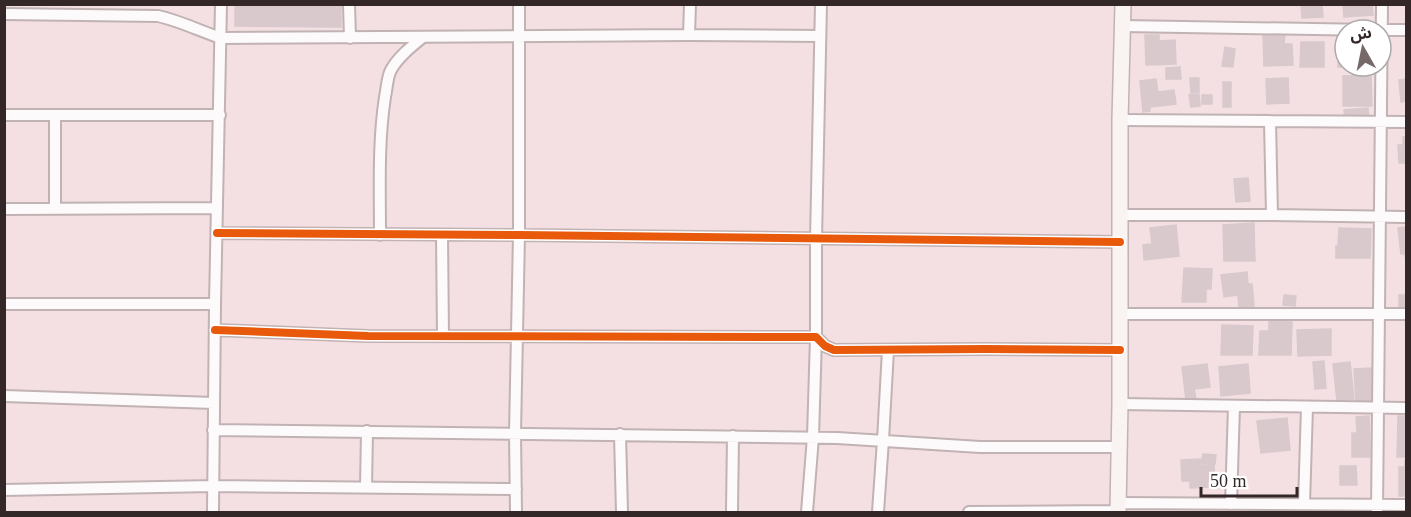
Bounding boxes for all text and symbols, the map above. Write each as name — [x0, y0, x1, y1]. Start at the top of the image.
north arrow — [1333, 18, 1393, 78]
text: ش — [1349, 24, 1373, 45]
scale bar — [1201, 460, 1297, 498]
text: 50 m — [1210, 471, 1247, 491]

